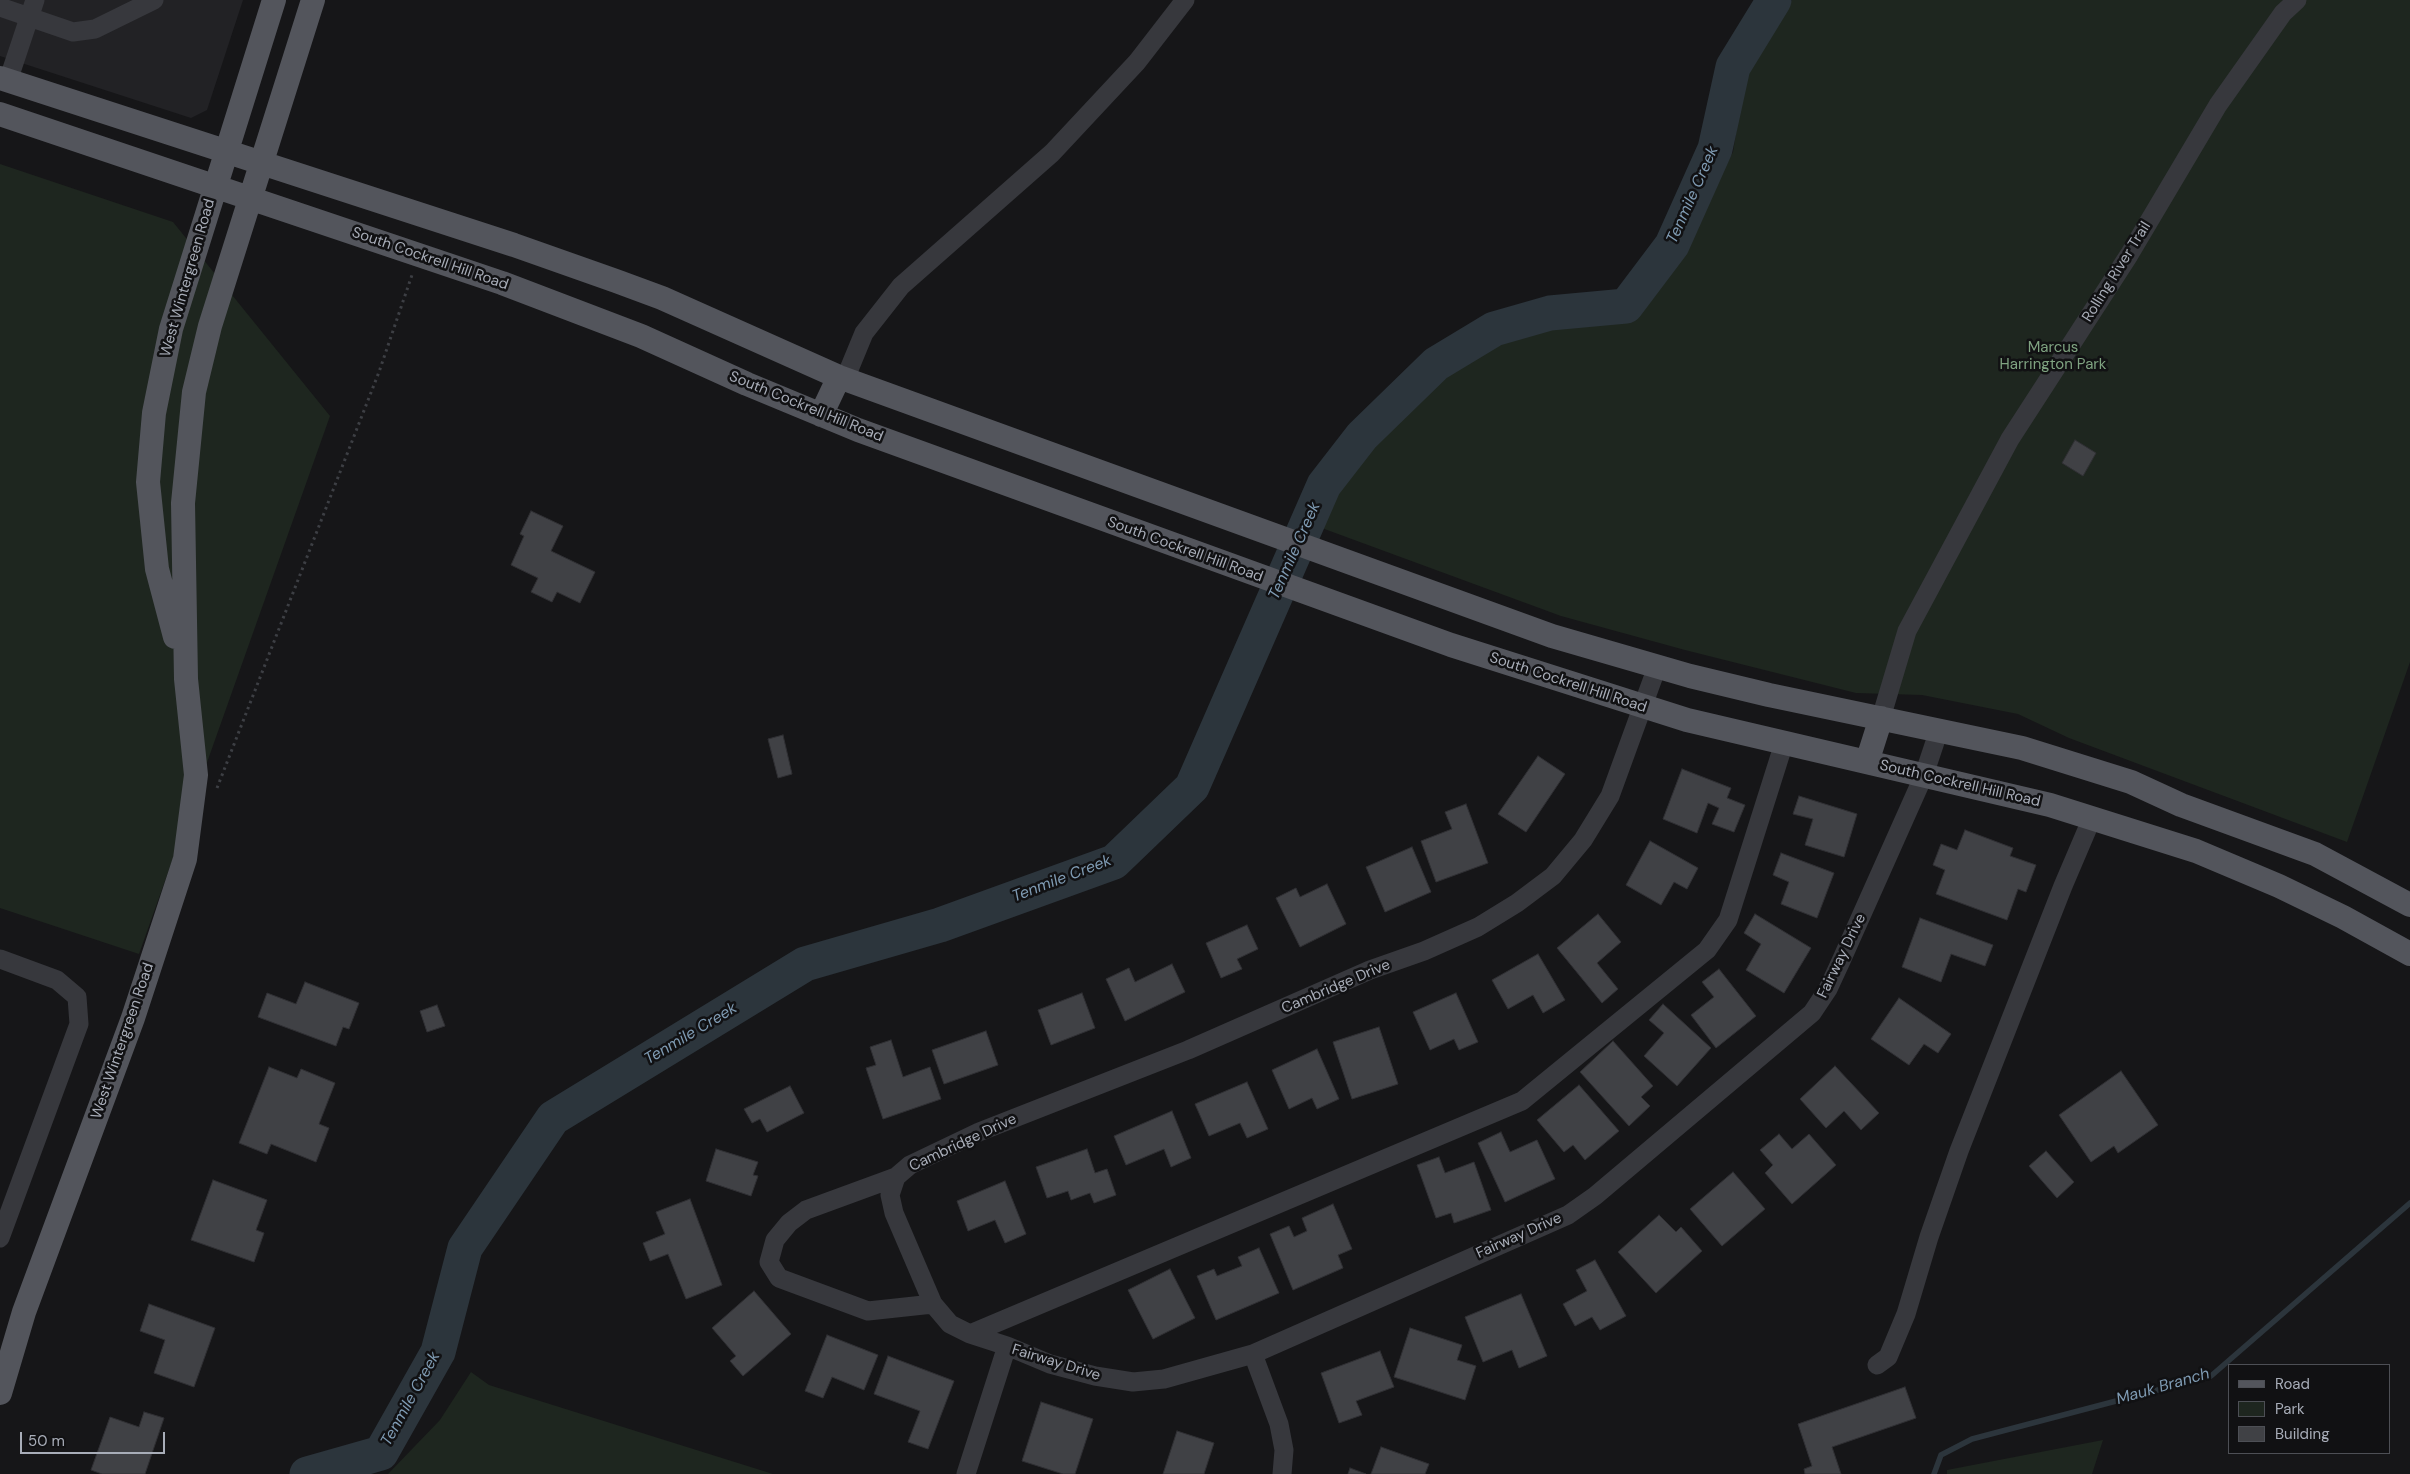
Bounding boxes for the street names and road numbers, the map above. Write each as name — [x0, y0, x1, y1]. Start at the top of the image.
street label: West Wintergreen Road — [157, 197, 219, 359]
street label: Rolling River Trail — [2079, 218, 2155, 326]
street label: South Cockrell Hill Road — [349, 224, 511, 294]
street label: South Cockrell Hill Road — [726, 368, 886, 446]
street label: South Cockrell Hill Road — [1105, 513, 1265, 587]
street label: South Cockrell Hill Road — [1487, 649, 1649, 717]
street label: South Cockrell Hill Road — [1878, 757, 2042, 811]
street label: Fairway Drive — [1814, 911, 1870, 1001]
street label: Cambridge Drive — [1279, 956, 1393, 1018]
street label: West Wintergreen Road — [88, 961, 158, 1121]
street label: Cambridge Drive — [906, 1110, 1020, 1176]
street label: Fairway Drive — [1473, 1209, 1565, 1263]
street label: Fairway Drive — [1009, 1341, 1103, 1385]

